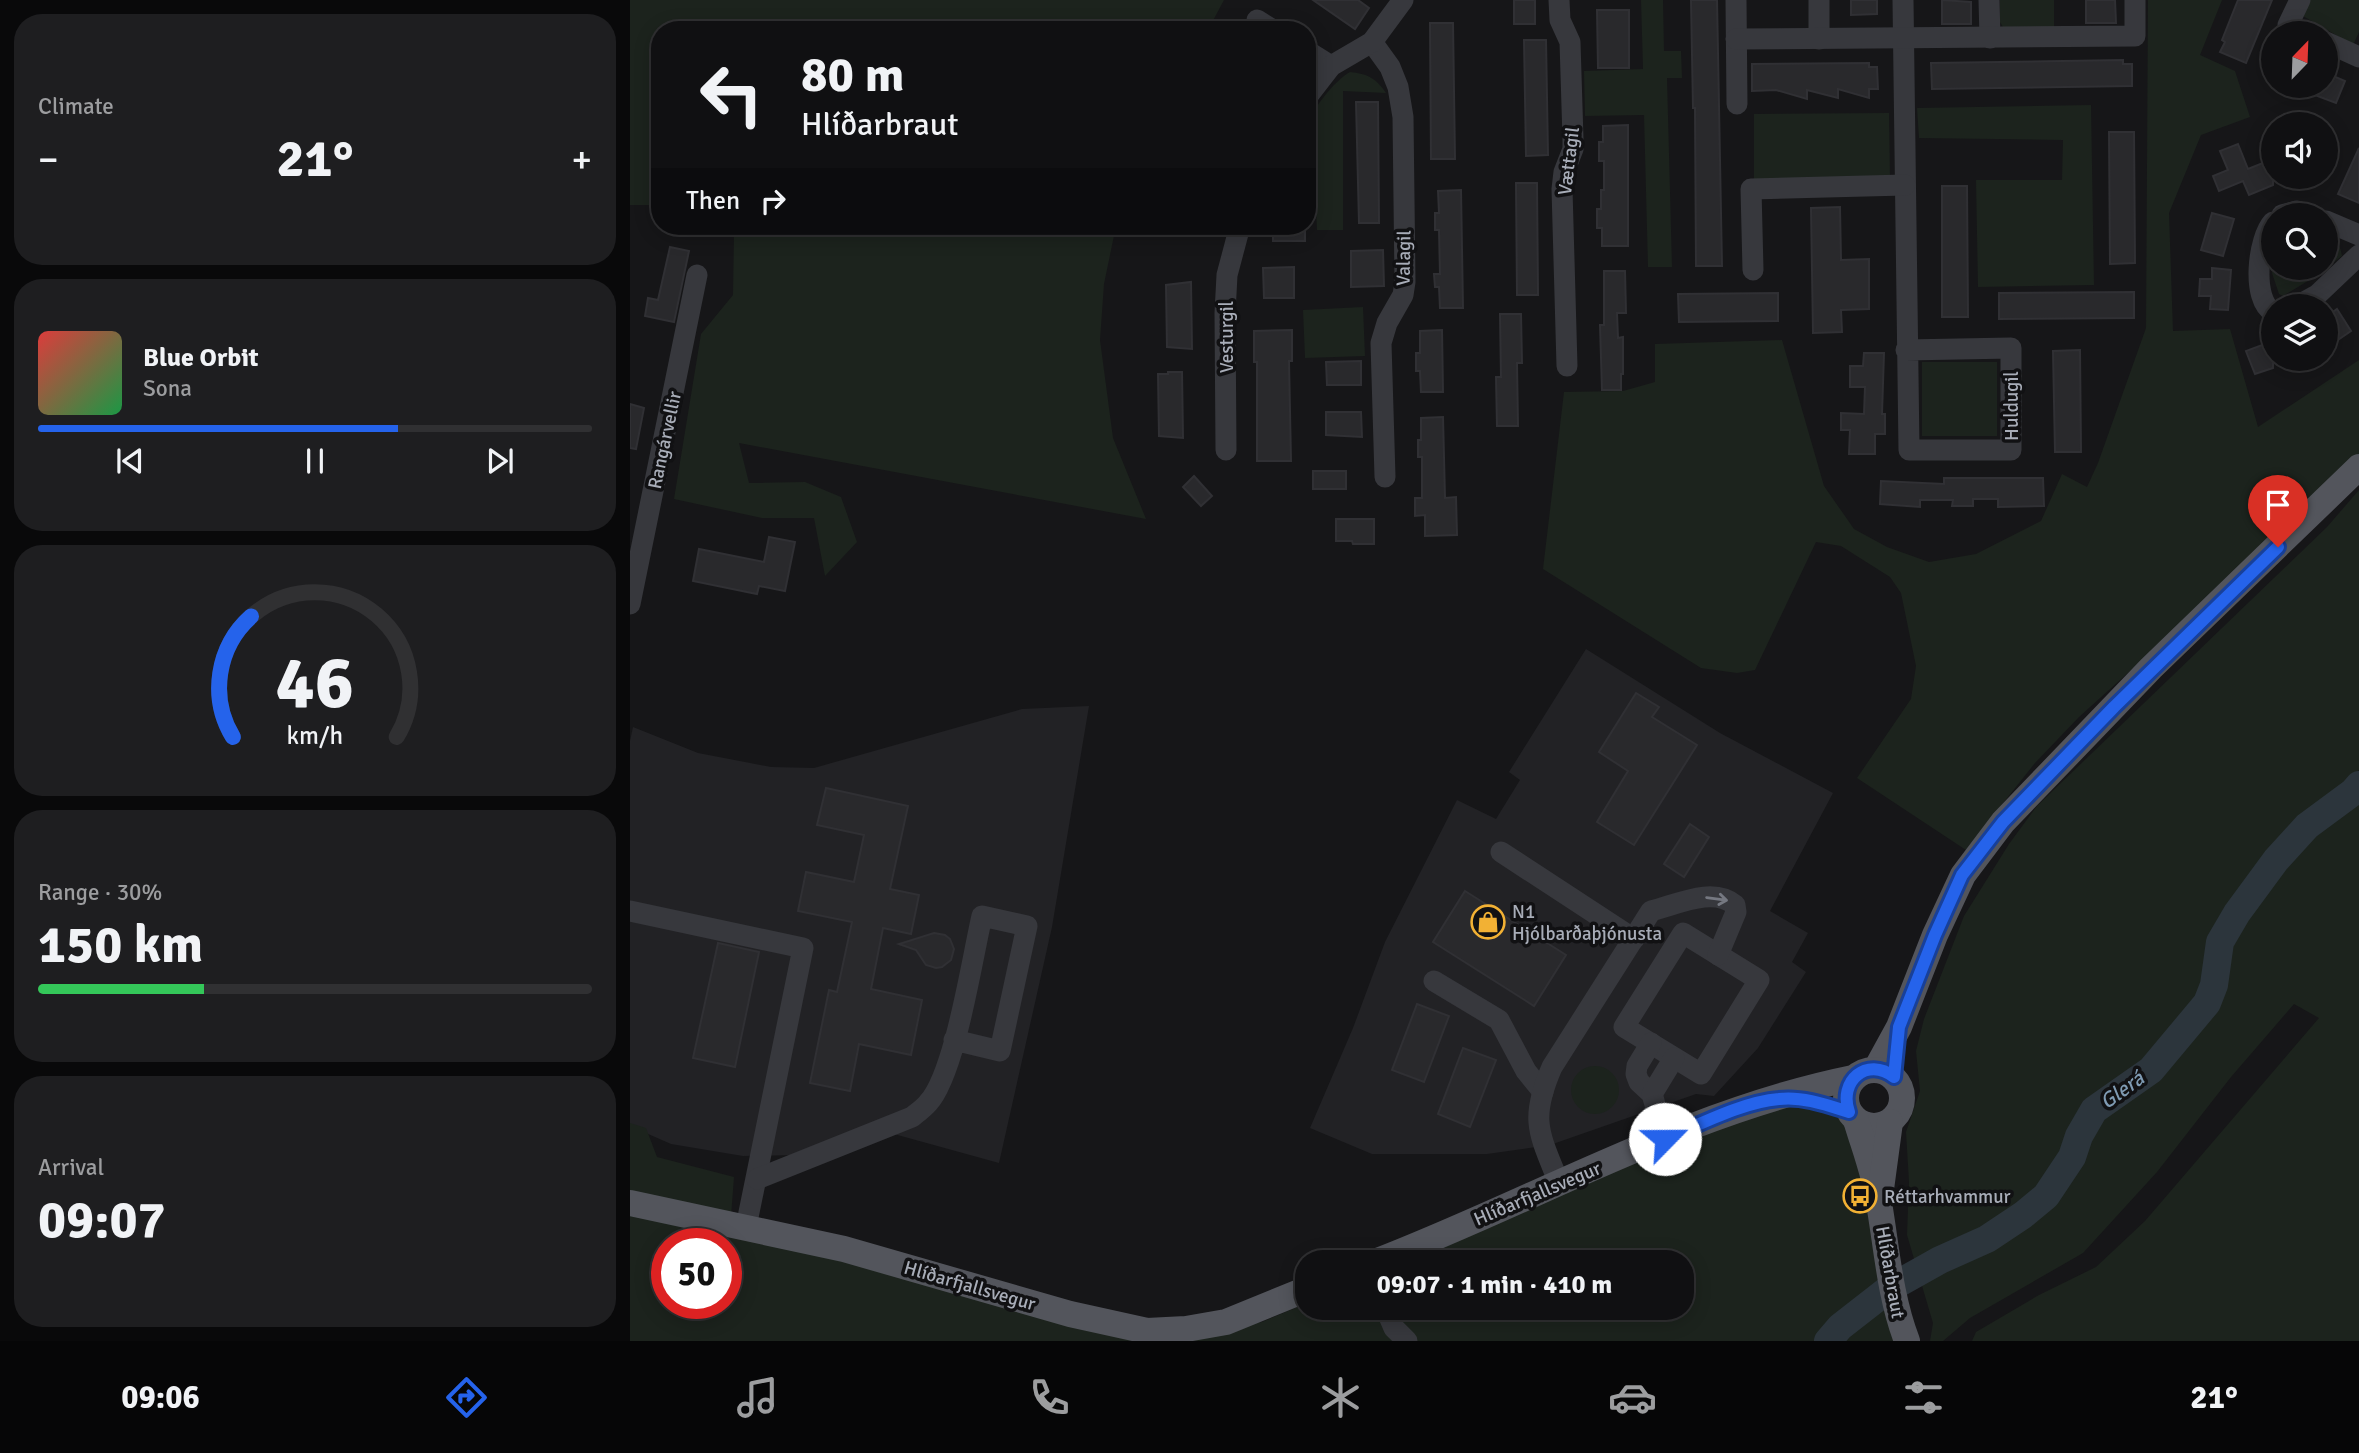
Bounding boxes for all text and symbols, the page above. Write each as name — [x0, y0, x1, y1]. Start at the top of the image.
north arrow — [2261, 21, 2338, 98]
map controls — [2261, 21, 2338, 371]
text: 80 m — [801, 45, 904, 105]
icon: left — [686, 49, 777, 140]
text: Climate — [38, 92, 114, 121]
text: Hlíðarbraut — [801, 105, 958, 144]
button: sound — [2261, 112, 2338, 189]
street label: Vættagil — [1553, 126, 1585, 197]
text: 21° — [277, 127, 353, 191]
text: − — [38, 136, 59, 183]
text: + — [571, 136, 592, 183]
icon: right — [754, 182, 792, 220]
text: Then — [686, 185, 740, 217]
button: search — [2261, 203, 2338, 280]
street label: Valagil — [1392, 230, 1416, 286]
button: layers — [2261, 294, 2338, 371]
street label: Vesturgil — [1215, 301, 1239, 373]
text: Blue Orbit — [143, 342, 259, 374]
street label: Huldugil — [2000, 371, 2024, 441]
text: Sona — [143, 374, 192, 403]
street label: Rangárvellir — [643, 389, 687, 491]
icon: previous — [111, 442, 149, 480]
icon: pause — [296, 442, 334, 480]
icon: next — [481, 442, 519, 480]
pin — [2248, 475, 2308, 547]
icon: arrive — [2259, 486, 2297, 524]
text: 46 — [276, 639, 354, 728]
text: km/h — [287, 719, 343, 750]
text: Range · 30% — [38, 878, 162, 907]
one-way arrow — [1705, 892, 1728, 905]
place label: N1 Hjólbarðaþjónusta — [1512, 900, 1662, 946]
shop icon: N1 Hjólbarðaþjónusta — [1469, 903, 1507, 941]
text: 150 km — [38, 913, 203, 977]
water label: Glerá — [2095, 1065, 2150, 1115]
position arrow — [1628, 1102, 1702, 1176]
text: Arrival — [38, 1153, 104, 1182]
street label: Hlíðarfjallsvegur — [1470, 1156, 1605, 1231]
bus stop icon: Réttarhvammur — [1841, 1177, 1879, 1215]
place label: Réttarhvammur — [1884, 1185, 2011, 1209]
text: 09:07 — [38, 1188, 166, 1252]
street label: Hlíðarbraut — [1870, 1224, 1910, 1321]
speed limit sign: 50 — [651, 1228, 742, 1319]
street label: Hlíðarfjallsvegur — [901, 1256, 1038, 1316]
text: 09:07 · 1 min · 410 m — [1377, 1269, 1612, 1301]
icon: directions — [442, 1373, 491, 1422]
icon: music — [733, 1373, 782, 1422]
icon: phone — [1025, 1373, 1074, 1422]
icon: climate — [1316, 1373, 1365, 1422]
icon: car — [1608, 1373, 1657, 1422]
icon: filters — [1899, 1373, 1948, 1422]
text: 09:06 — [121, 1378, 200, 1417]
text: 21° — [2190, 1378, 2238, 1417]

